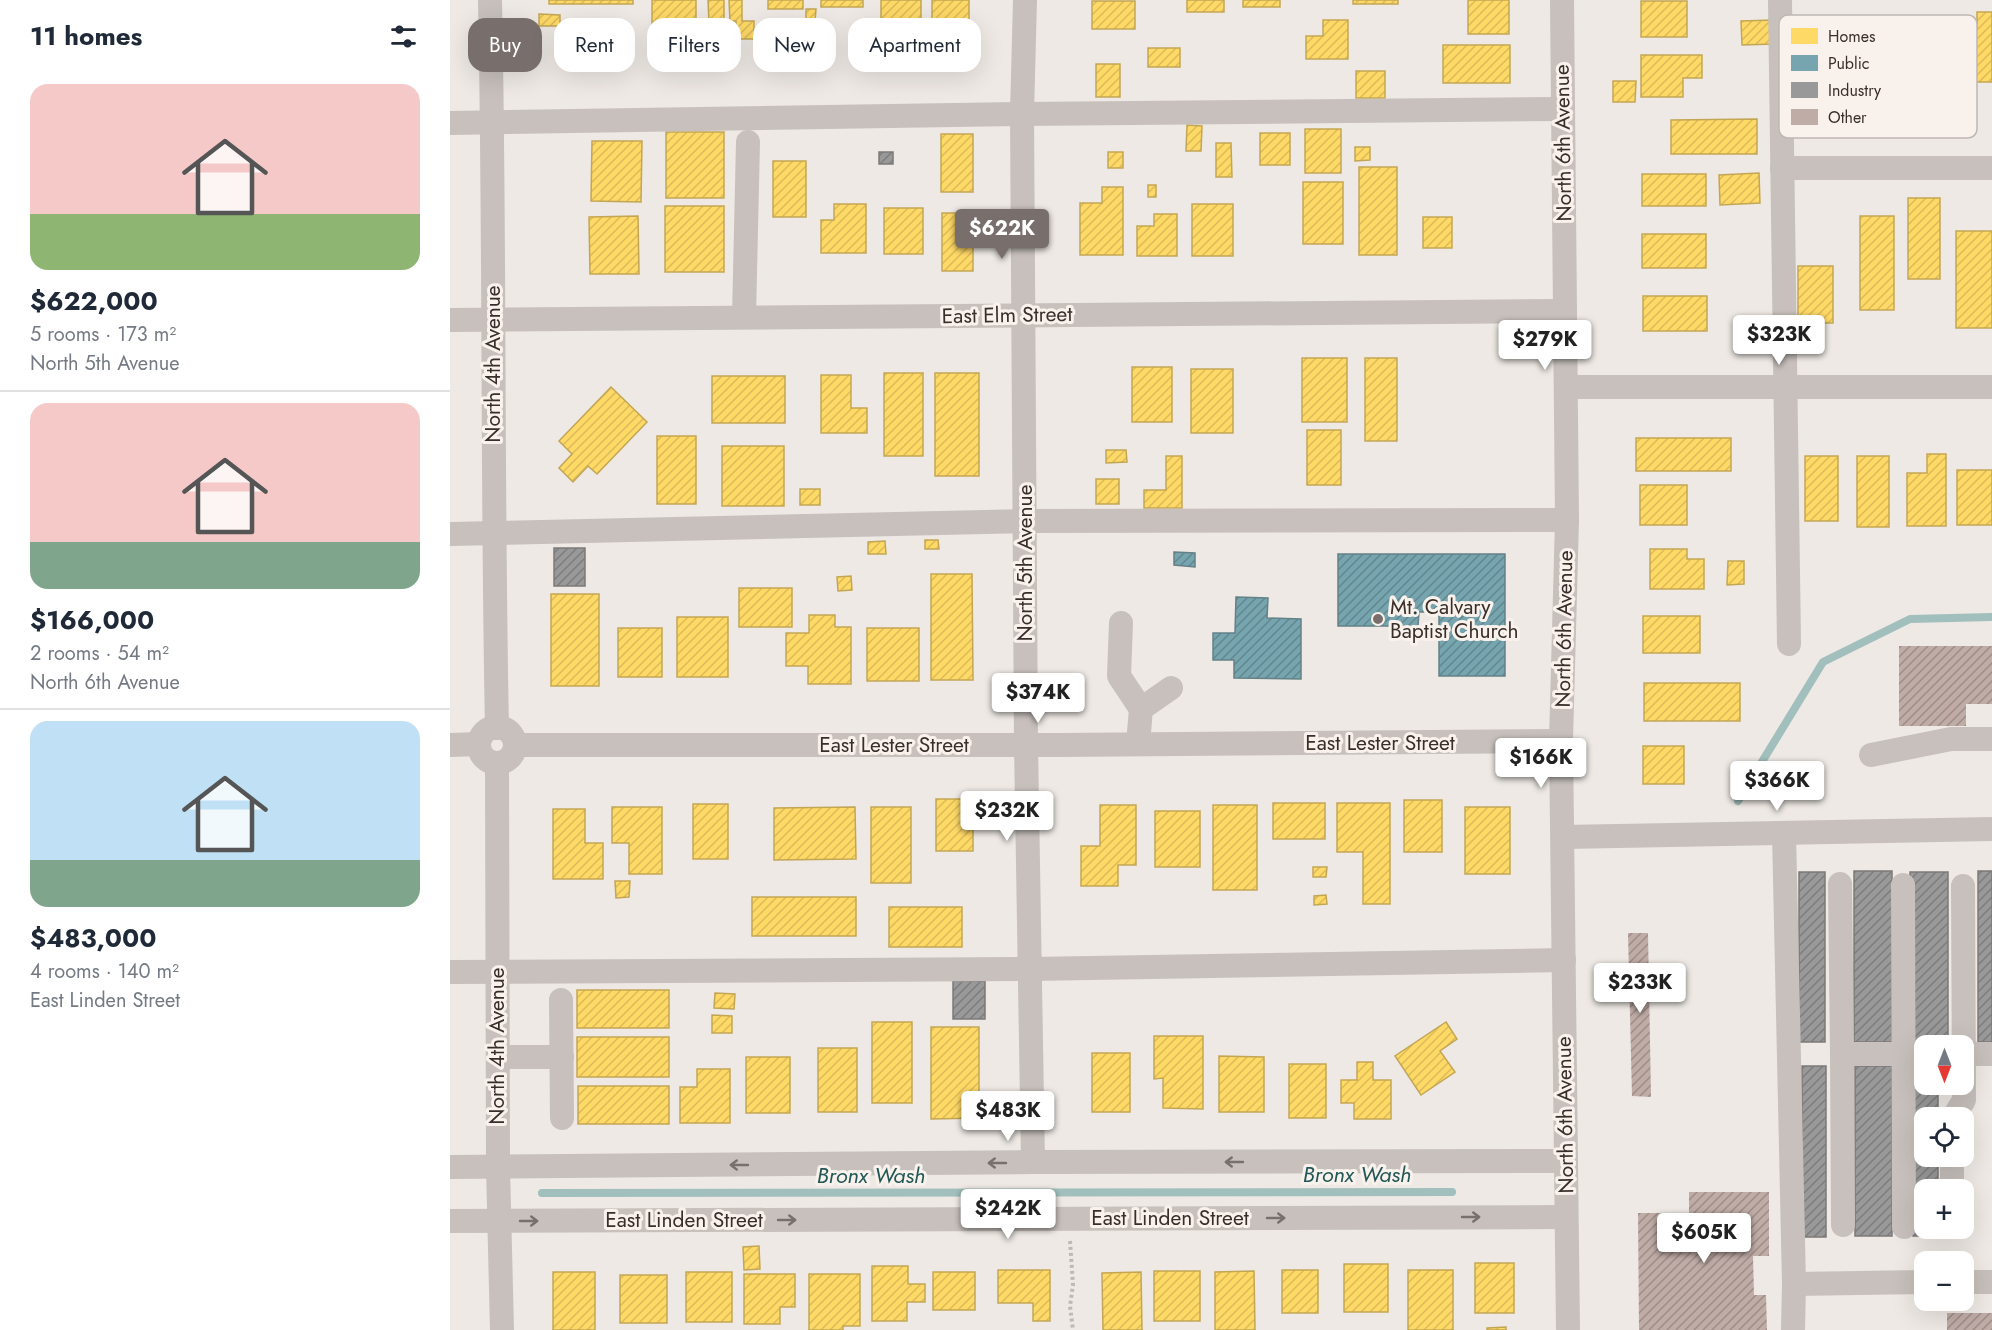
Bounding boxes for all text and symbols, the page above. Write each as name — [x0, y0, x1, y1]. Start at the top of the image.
legend — [1779, 15, 1977, 138]
text: 11 homes — [30, 17, 142, 55]
chip: Buy — [468, 18, 542, 72]
chip: Rent — [554, 18, 635, 72]
chip: Filters — [647, 18, 741, 72]
chip: New — [753, 18, 836, 72]
chip: Apartment — [848, 18, 981, 72]
icon: filters — [387, 20, 420, 53]
text: Homes — [1828, 25, 1875, 48]
text: Public — [1828, 52, 1869, 75]
street label: North 6th Avenue — [1547, 64, 1579, 222]
text: Industry — [1828, 79, 1882, 102]
text: Other — [1828, 106, 1867, 129]
icon: home — [171, 123, 279, 231]
pin: $622K — [960, 209, 1044, 260]
text: $622K — [969, 214, 1035, 243]
text: $622,000 — [30, 282, 158, 320]
street label: North 4th Avenue — [478, 285, 508, 443]
street label: East Elm Street — [941, 299, 1073, 331]
pin: $323K — [1737, 315, 1821, 366]
text: 5 rooms · 173 m² — [30, 320, 176, 349]
pin: $279K — [1503, 320, 1587, 371]
text: $323K — [1747, 320, 1811, 349]
text: $279K — [1513, 325, 1577, 354]
text: North 5th Avenue — [30, 349, 179, 378]
icon: home — [171, 442, 279, 550]
street label: North 5th Avenue — [1010, 484, 1040, 641]
street label: North 6th Avenue — [1548, 550, 1580, 708]
place label: Mt. Calvary Baptist Church — [1390, 592, 1518, 646]
text: $166,000 — [30, 601, 154, 639]
marker: Mt. Calvary Baptist Church — [1371, 612, 1385, 626]
text: 2 rooms · 54 m² — [30, 639, 169, 668]
text: North 6th Avenue — [30, 668, 180, 697]
pin: $374K — [996, 673, 1080, 724]
text: $374K — [1006, 678, 1070, 707]
street label: East Lester Street — [1305, 728, 1455, 758]
street label: East Lester Street — [819, 730, 969, 760]
pin: $166K — [1499, 738, 1583, 789]
text: $166K — [1509, 743, 1573, 772]
icon: home — [171, 760, 279, 868]
pin: $366K — [1735, 761, 1819, 812]
text: $366K — [1744, 766, 1810, 795]
pin: $232K — [965, 791, 1049, 842]
text: $232K — [974, 796, 1040, 825]
text: $483,000 — [30, 919, 156, 957]
text: 4 rooms · 140 m² — [30, 957, 179, 986]
pin: $233K — [1598, 963, 1682, 1014]
street label: North 4th Avenue — [482, 967, 512, 1125]
text: $233K — [1608, 968, 1672, 997]
text: East Linden Street — [30, 986, 180, 1015]
north arrow — [1914, 1035, 1974, 1095]
map controls — [1914, 1035, 1974, 1311]
street label: North 6th Avenue — [1549, 1036, 1581, 1194]
pin: $483K — [966, 1091, 1050, 1142]
text: $483K — [975, 1096, 1041, 1125]
button: locate — [1914, 1107, 1974, 1167]
one-way arrow — [1224, 1156, 1244, 1168]
one-way arrow — [987, 1157, 1007, 1169]
water label: Bronx Wash — [1303, 1158, 1411, 1190]
one-way arrow — [729, 1159, 749, 1171]
water label: Bronx Wash — [817, 1159, 925, 1191]
button: + — [1914, 1179, 1974, 1239]
pin: $242K — [966, 1189, 1050, 1240]
text: $242K — [975, 1194, 1041, 1223]
street label: East Linden Street — [1091, 1203, 1249, 1233]
street label: East Linden Street — [605, 1205, 763, 1235]
one-way arrow — [1461, 1211, 1481, 1223]
one-way arrow — [1266, 1212, 1286, 1224]
pin: $605K — [1662, 1213, 1746, 1264]
one-way arrow — [777, 1214, 797, 1226]
one-way arrow — [519, 1215, 539, 1227]
text: $605K — [1671, 1218, 1737, 1247]
button: − — [1914, 1251, 1974, 1311]

